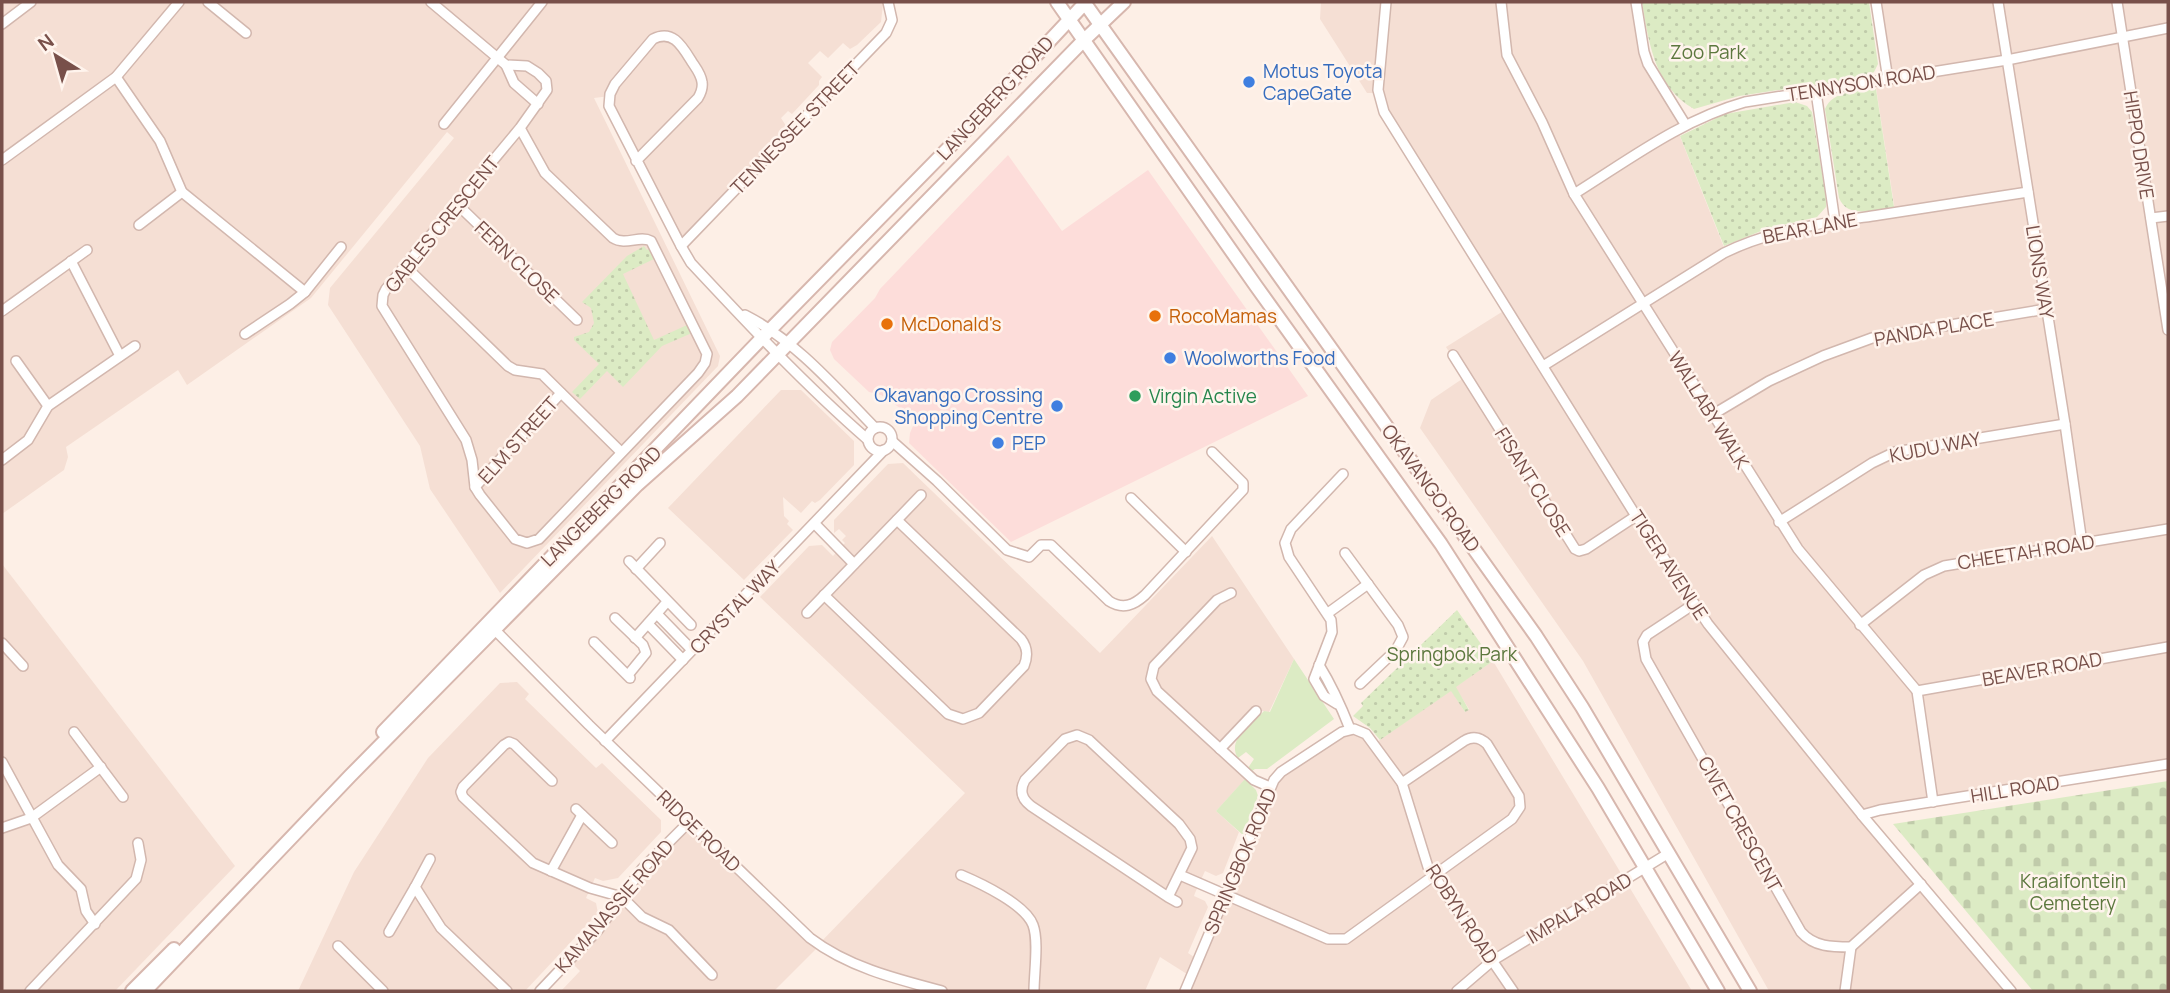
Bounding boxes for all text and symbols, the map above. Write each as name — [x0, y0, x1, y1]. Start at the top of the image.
north arrow — [21, 21, 91, 91]
text: N — [32, 28, 59, 57]
street label: LANGEBERG ROAD — [931, 30, 1059, 166]
park label: Zoo Park — [1670, 39, 1746, 65]
street label: TENNESSEE STREET — [725, 55, 866, 200]
place label: Motus Toyota CapeGate — [1263, 58, 1383, 106]
street label: TENNYSON ROAD — [1785, 58, 1937, 108]
marker: Motus Toyota CapeGate — [1241, 74, 1257, 90]
street label: HIPPO DRIVE — [2118, 89, 2160, 201]
street label: GABLES CRESCENT — [379, 150, 506, 298]
street label: BEAR LANE — [1760, 206, 1860, 250]
street label: FERN CLOSE — [469, 215, 565, 309]
street label: LIONS WAY — [2020, 223, 2060, 321]
place label: RocoMamas — [1169, 303, 1277, 329]
street label: PANDA PLACE — [1872, 306, 1996, 352]
marker: RocoMamas — [1147, 308, 1163, 324]
place label: McDonald's — [901, 311, 1002, 337]
marker: McDonald's — [879, 316, 895, 332]
place label: Woolworths Food — [1184, 345, 1336, 371]
street label: WALLABY WALK — [1662, 346, 1756, 474]
marker: Woolworths Food — [1162, 350, 1178, 366]
place label: Okavango Crossing Shopping Centre — [874, 382, 1043, 430]
place label: Virgin Active — [1149, 383, 1257, 409]
marker: Virgin Active — [1127, 388, 1143, 404]
street label: ELM STREET — [472, 391, 564, 489]
marker: Okavango Crossing Shopping Centre — [1049, 398, 1065, 414]
street label: OKAVANGO ROAD — [1376, 419, 1486, 557]
street label: FISANT CLOSE — [1489, 422, 1577, 542]
street label: KUDU WAY — [1887, 425, 1983, 469]
place label: PEP — [1012, 430, 1046, 456]
marker: PEP — [990, 435, 1006, 451]
street label: LANGEBERG ROAD — [535, 440, 667, 572]
street label: TIGER AVENUE — [1624, 505, 1714, 625]
street label: CHEETAH ROAD — [1956, 528, 2096, 576]
street label: CRYSTAL WAY — [684, 554, 787, 659]
park label: Springbok Park — [1387, 641, 1518, 667]
street label: BEAVER ROAD — [1980, 646, 2104, 692]
street label: CIVET CRESCENT — [1692, 752, 1788, 897]
street label: HILL ROAD — [1969, 769, 2061, 809]
street label: RIDGE ROAD — [651, 784, 747, 878]
street label: SPRINGBOK ROAD — [1198, 784, 1282, 938]
street label: KAMANASSIE ROAD — [549, 834, 679, 978]
street label: ROBYN ROAD — [1420, 859, 1504, 969]
street label: IMPALA ROAD — [1521, 866, 1637, 950]
park label: Kraaifontein Cemetery — [2020, 868, 2126, 916]

